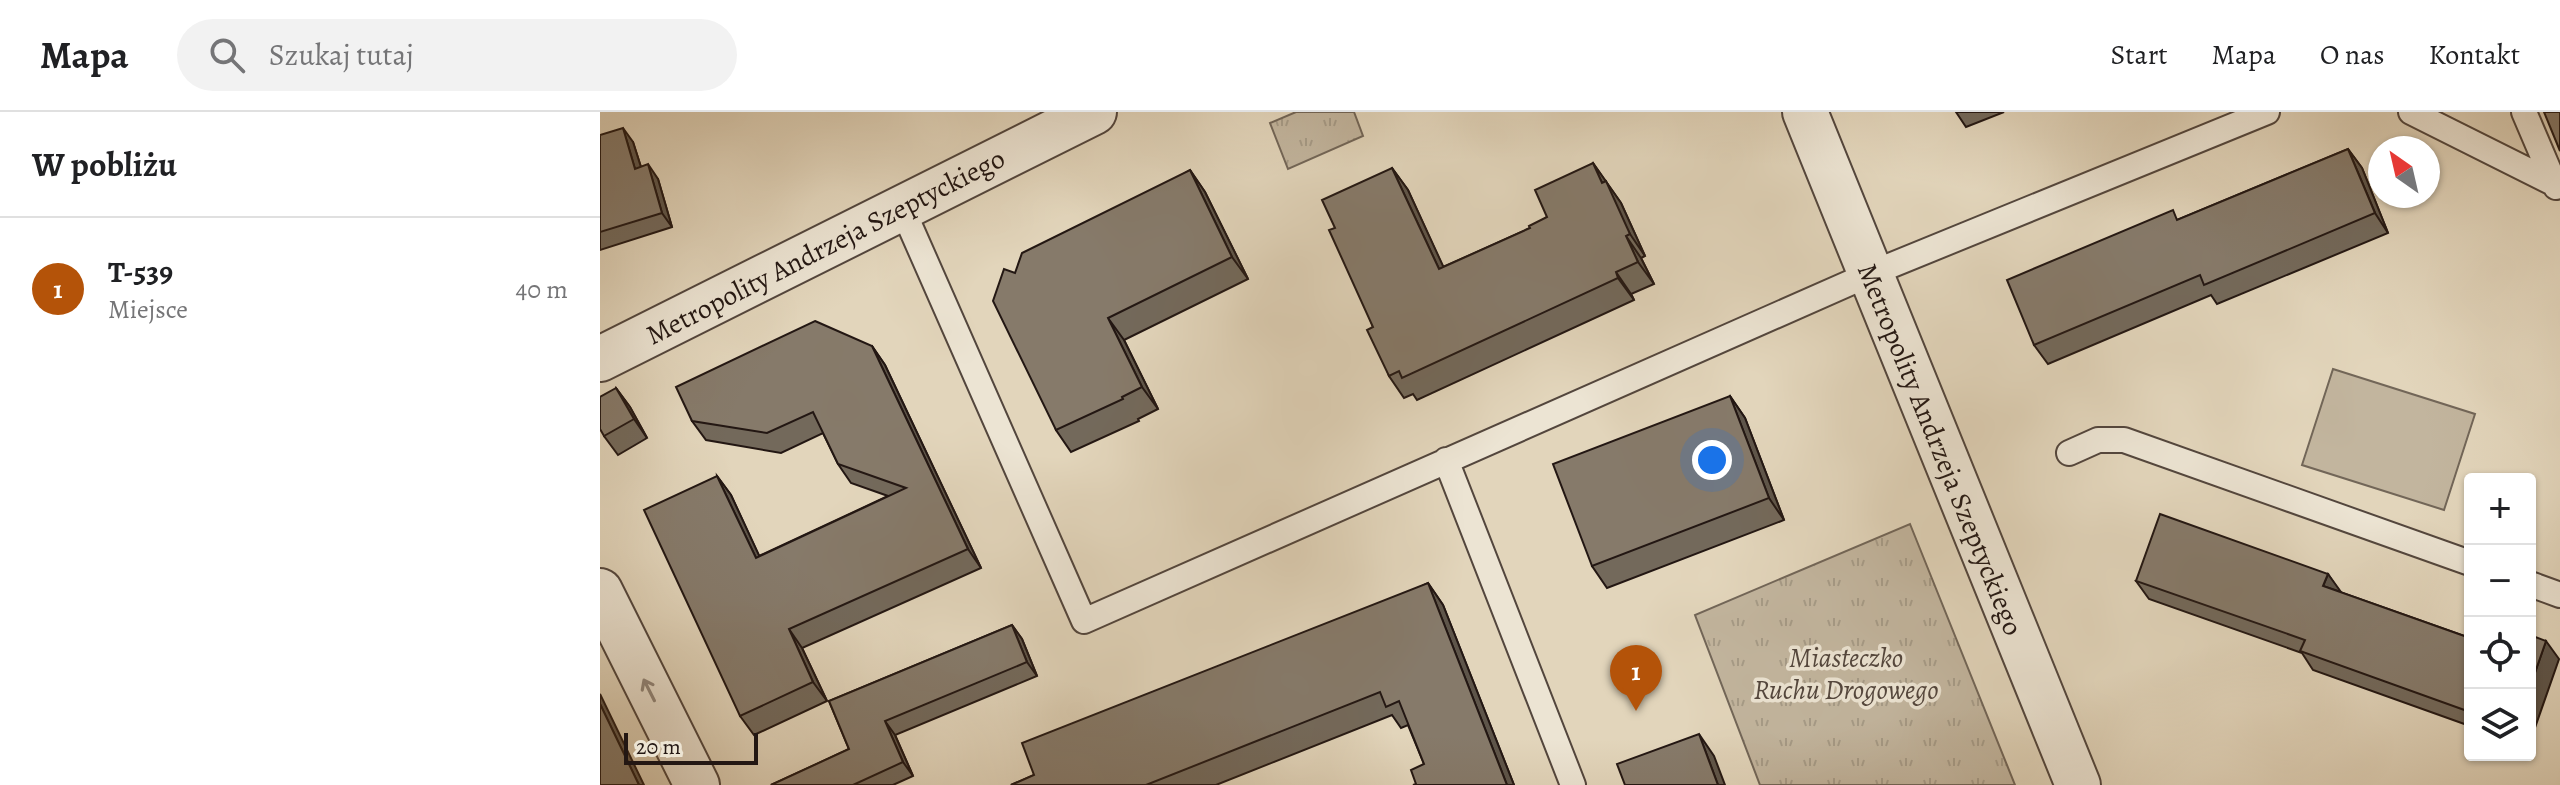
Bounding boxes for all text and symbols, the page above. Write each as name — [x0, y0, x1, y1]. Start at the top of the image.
search box — [177, 19, 737, 91]
text: Mapa — [40, 29, 129, 81]
icon: search — [205, 33, 249, 77]
text: Szukaj tutaj — [269, 35, 414, 75]
text: Start — [2111, 36, 2168, 74]
text: Mapa — [2212, 36, 2276, 74]
text: O nas — [2320, 36, 2385, 74]
text: Kontakt — [2429, 36, 2520, 74]
north arrow — [2368, 136, 2440, 208]
street label: Metropolity Andrzeja Szeptyckiego — [639, 140, 1011, 354]
text: W pobliżu — [32, 141, 177, 188]
text: T-539 — [108, 252, 173, 292]
street label: Metropolity Andrzeja Szeptyckiego — [1848, 258, 2032, 641]
text: 1 — [53, 272, 63, 307]
text: 40 m — [516, 272, 568, 307]
text: Miejsce — [108, 292, 188, 327]
your location — [1692, 440, 1732, 480]
map controls — [2464, 473, 2536, 761]
button: + — [2464, 473, 2536, 545]
button: − — [2464, 545, 2536, 617]
button: locate — [2464, 617, 2536, 689]
park label: Miasteczko Ruchu Drogowego — [1753, 639, 1939, 709]
pin: 1 — [1610, 645, 1662, 711]
one-way arrow — [641, 679, 657, 703]
button: layers — [2464, 689, 2536, 761]
scale bar — [624, 729, 758, 765]
text: 20 m — [636, 732, 681, 762]

